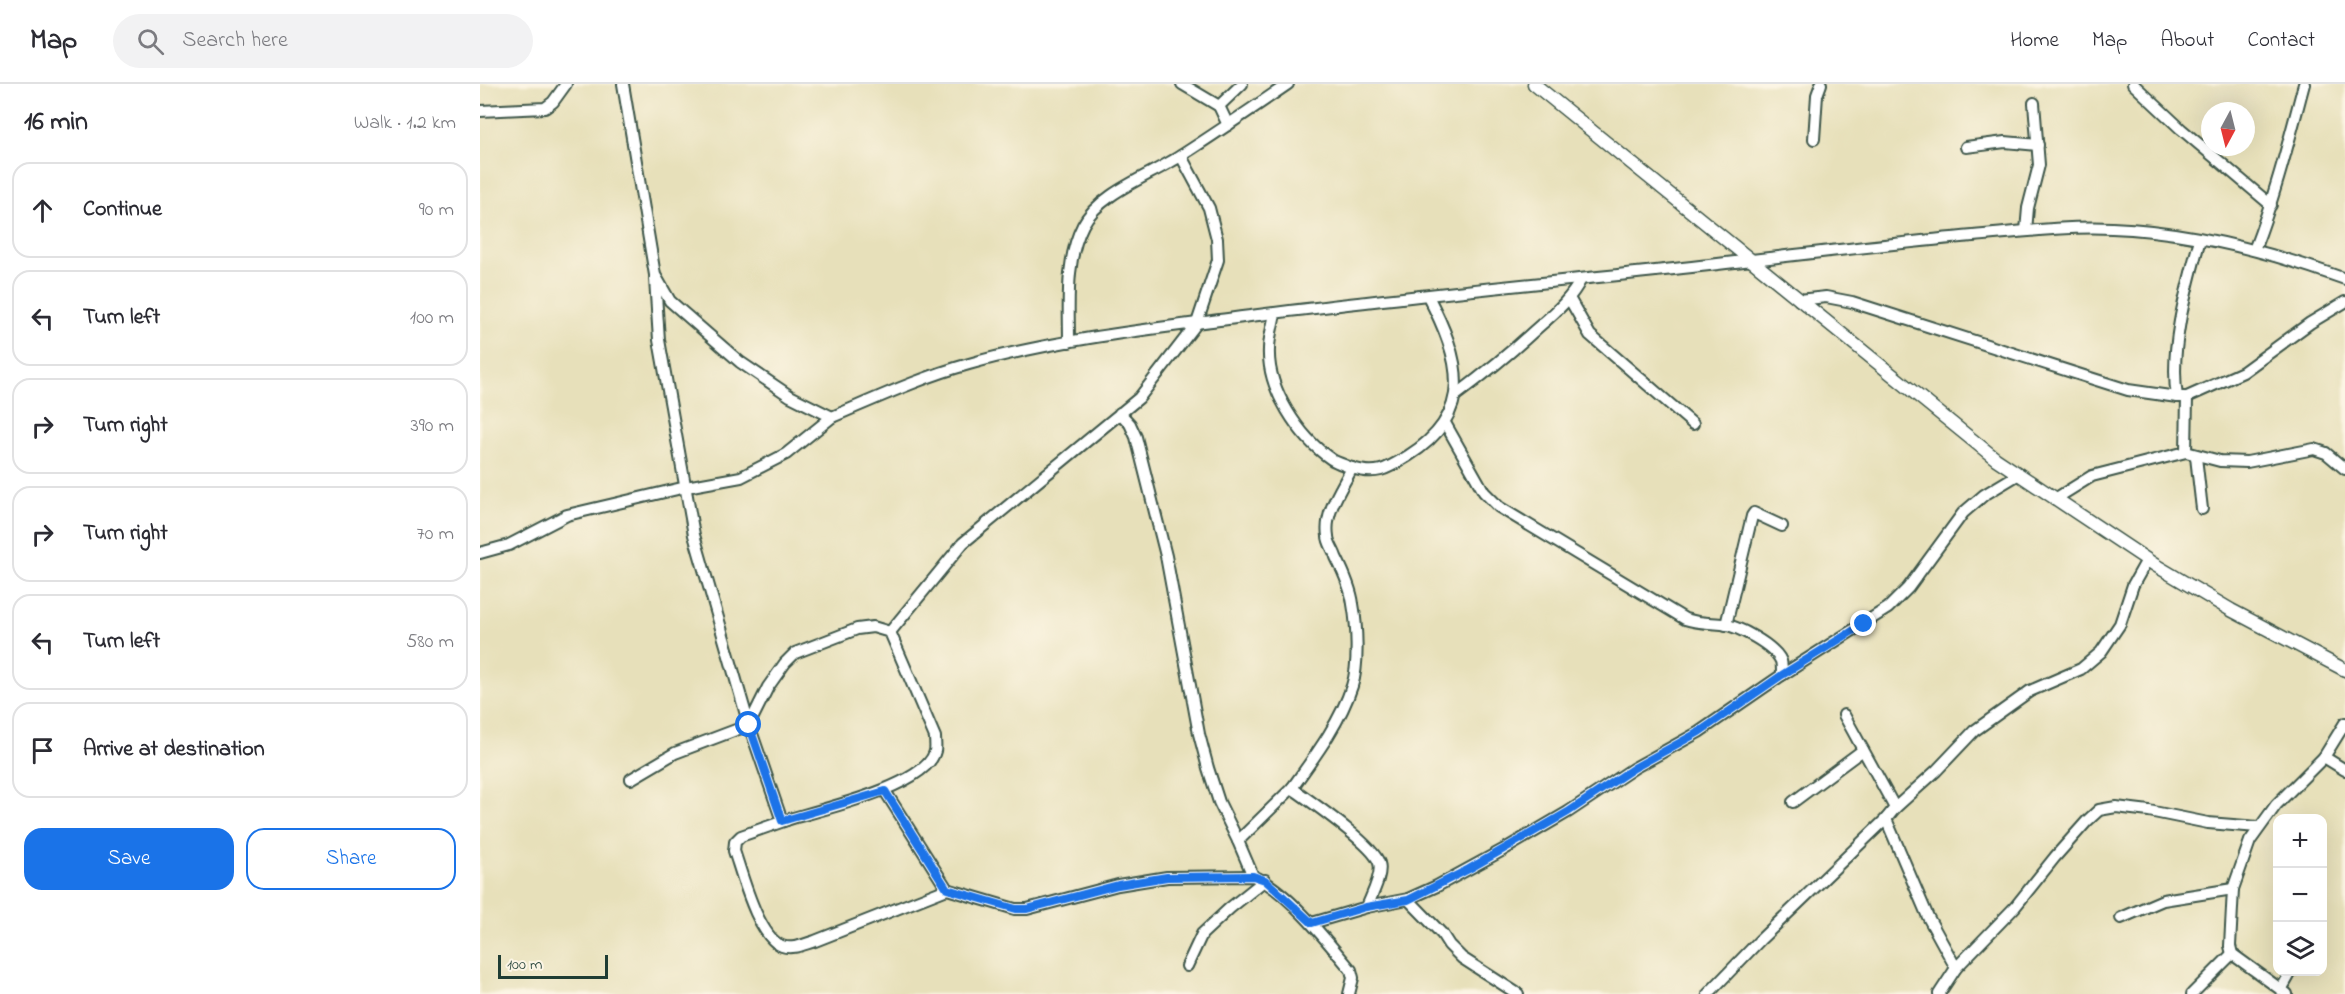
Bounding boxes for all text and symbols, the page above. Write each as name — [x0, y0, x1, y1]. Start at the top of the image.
search box — [113, 14, 533, 68]
text: Map — [30, 21, 77, 62]
icon: search — [134, 25, 167, 58]
text: Search here — [182, 25, 288, 57]
text: Home — [2010, 26, 2059, 56]
text: Map — [2092, 26, 2127, 56]
text: About — [2160, 26, 2214, 56]
text: Contact — [2247, 26, 2315, 56]
north arrow — [2201, 102, 2255, 156]
text: 16 min — [24, 104, 88, 142]
text: Walk · 1.2 km — [354, 109, 456, 138]
icon: ahead — [26, 194, 59, 227]
text: Continue — [83, 194, 162, 226]
text: 90 m — [419, 196, 454, 225]
icon: left — [26, 302, 59, 335]
text: Turn left — [83, 302, 160, 334]
text: 100 m — [410, 304, 454, 333]
icon: right — [26, 410, 59, 443]
text: Turn right — [83, 410, 168, 442]
text: 390 m — [411, 412, 454, 441]
icon: right — [26, 518, 59, 551]
text: Turn right — [83, 518, 168, 550]
text: 70 m — [417, 520, 454, 549]
route end — [1850, 610, 1876, 636]
icon: left — [26, 626, 59, 659]
text: Turn left — [83, 626, 160, 658]
text: 580 m — [406, 628, 454, 657]
route start — [735, 711, 761, 737]
icon: arrive — [26, 734, 59, 767]
text: Arrive at destination — [83, 734, 265, 766]
map controls — [2273, 814, 2327, 976]
button: + — [2273, 814, 2327, 868]
button: Save — [24, 828, 234, 890]
button: Share — [246, 828, 456, 890]
button: − — [2273, 868, 2327, 922]
button: layers — [2273, 922, 2327, 976]
scale bar — [498, 952, 608, 980]
text: 100 m — [507, 953, 542, 977]

